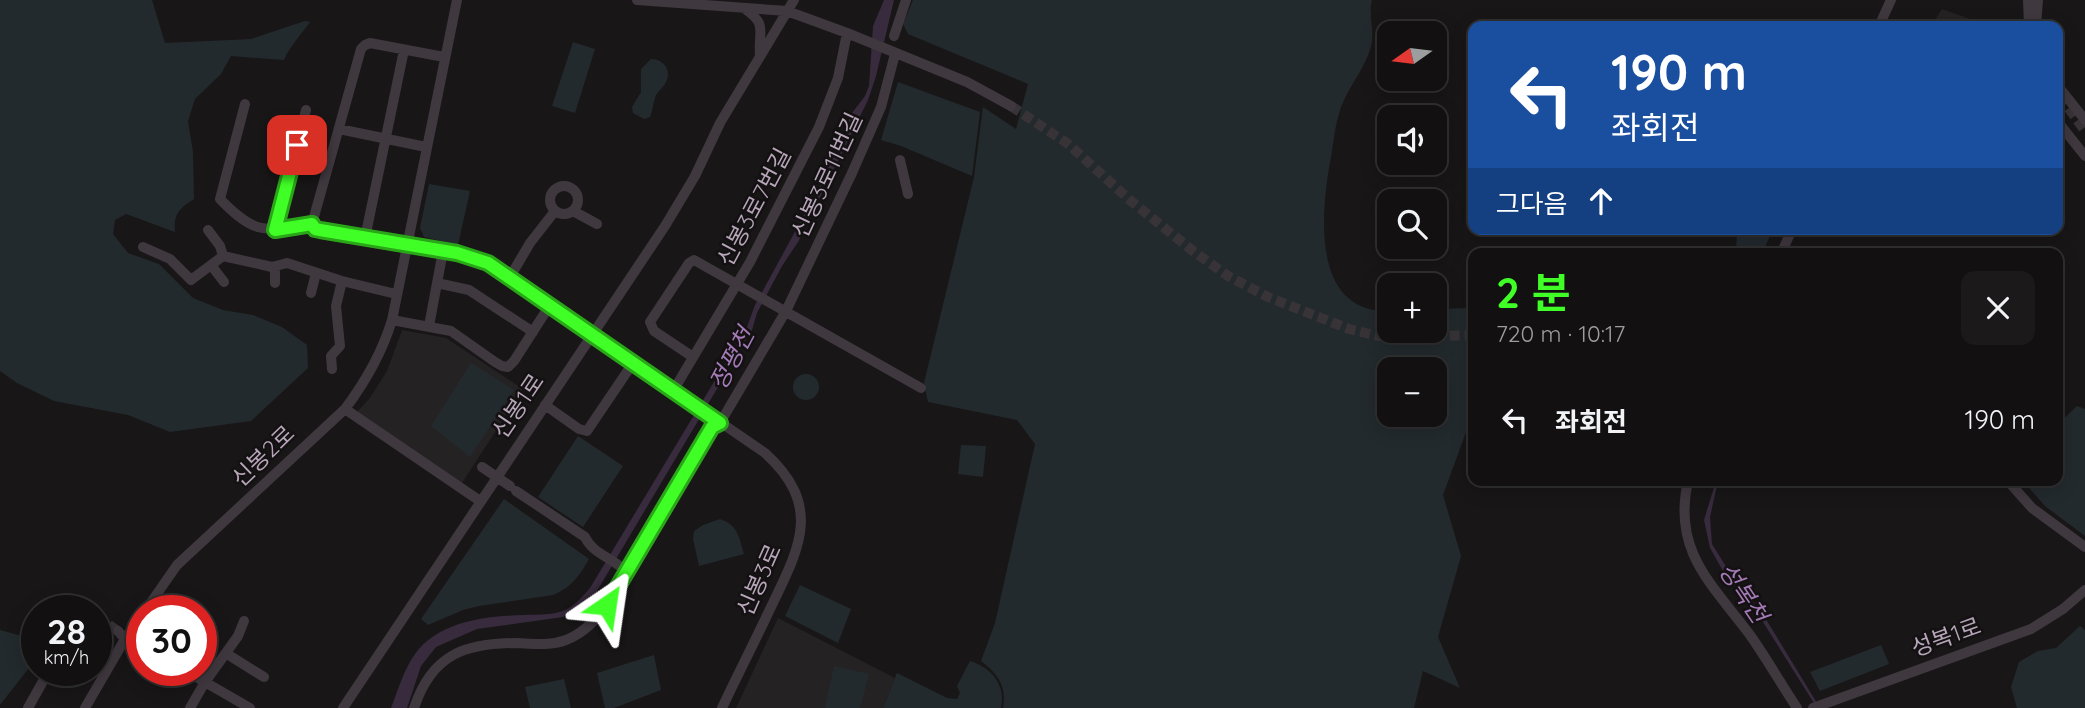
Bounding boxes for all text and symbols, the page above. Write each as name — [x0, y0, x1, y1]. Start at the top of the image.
north arrow — [1377, 21, 1447, 91]
map controls — [1377, 21, 1447, 427]
text: 190 m — [1611, 41, 1747, 102]
icon: left — [1496, 49, 1587, 140]
button: sound — [1377, 105, 1447, 175]
text: 좌회전 — [1611, 107, 1699, 147]
street label: 신봉3로11번길 — [785, 108, 868, 242]
pin — [267, 115, 327, 175]
icon: arrive — [278, 126, 316, 164]
street label: 신봉3로7번길 — [710, 143, 797, 271]
icon: ahead — [1582, 182, 1620, 220]
text: 그다음 — [1496, 187, 1568, 220]
button: search — [1377, 189, 1447, 259]
text: 2 분 — [1496, 266, 1570, 319]
button: close — [1961, 271, 2035, 345]
button: + — [1377, 273, 1447, 343]
text: 720 m · 10:17 — [1496, 319, 1625, 348]
water label: 정평천 — [702, 320, 761, 395]
button: − — [1377, 357, 1447, 427]
street label: 신봉1로 — [485, 368, 550, 444]
icon: left — [1496, 401, 1534, 439]
text: 190 m — [1965, 403, 2035, 436]
text: 좌회전 — [1555, 405, 1627, 438]
street label: 신봉2로 — [225, 419, 300, 493]
street label: 신봉3로 — [730, 539, 787, 620]
water label: 성복천 — [1713, 557, 1776, 631]
position arrow — [570, 568, 644, 642]
speed limit sign: 30 — [126, 595, 217, 686]
text: 28 — [47, 609, 86, 653]
street label: 성복1로 — [1907, 611, 1985, 662]
text: km/h — [44, 646, 89, 669]

